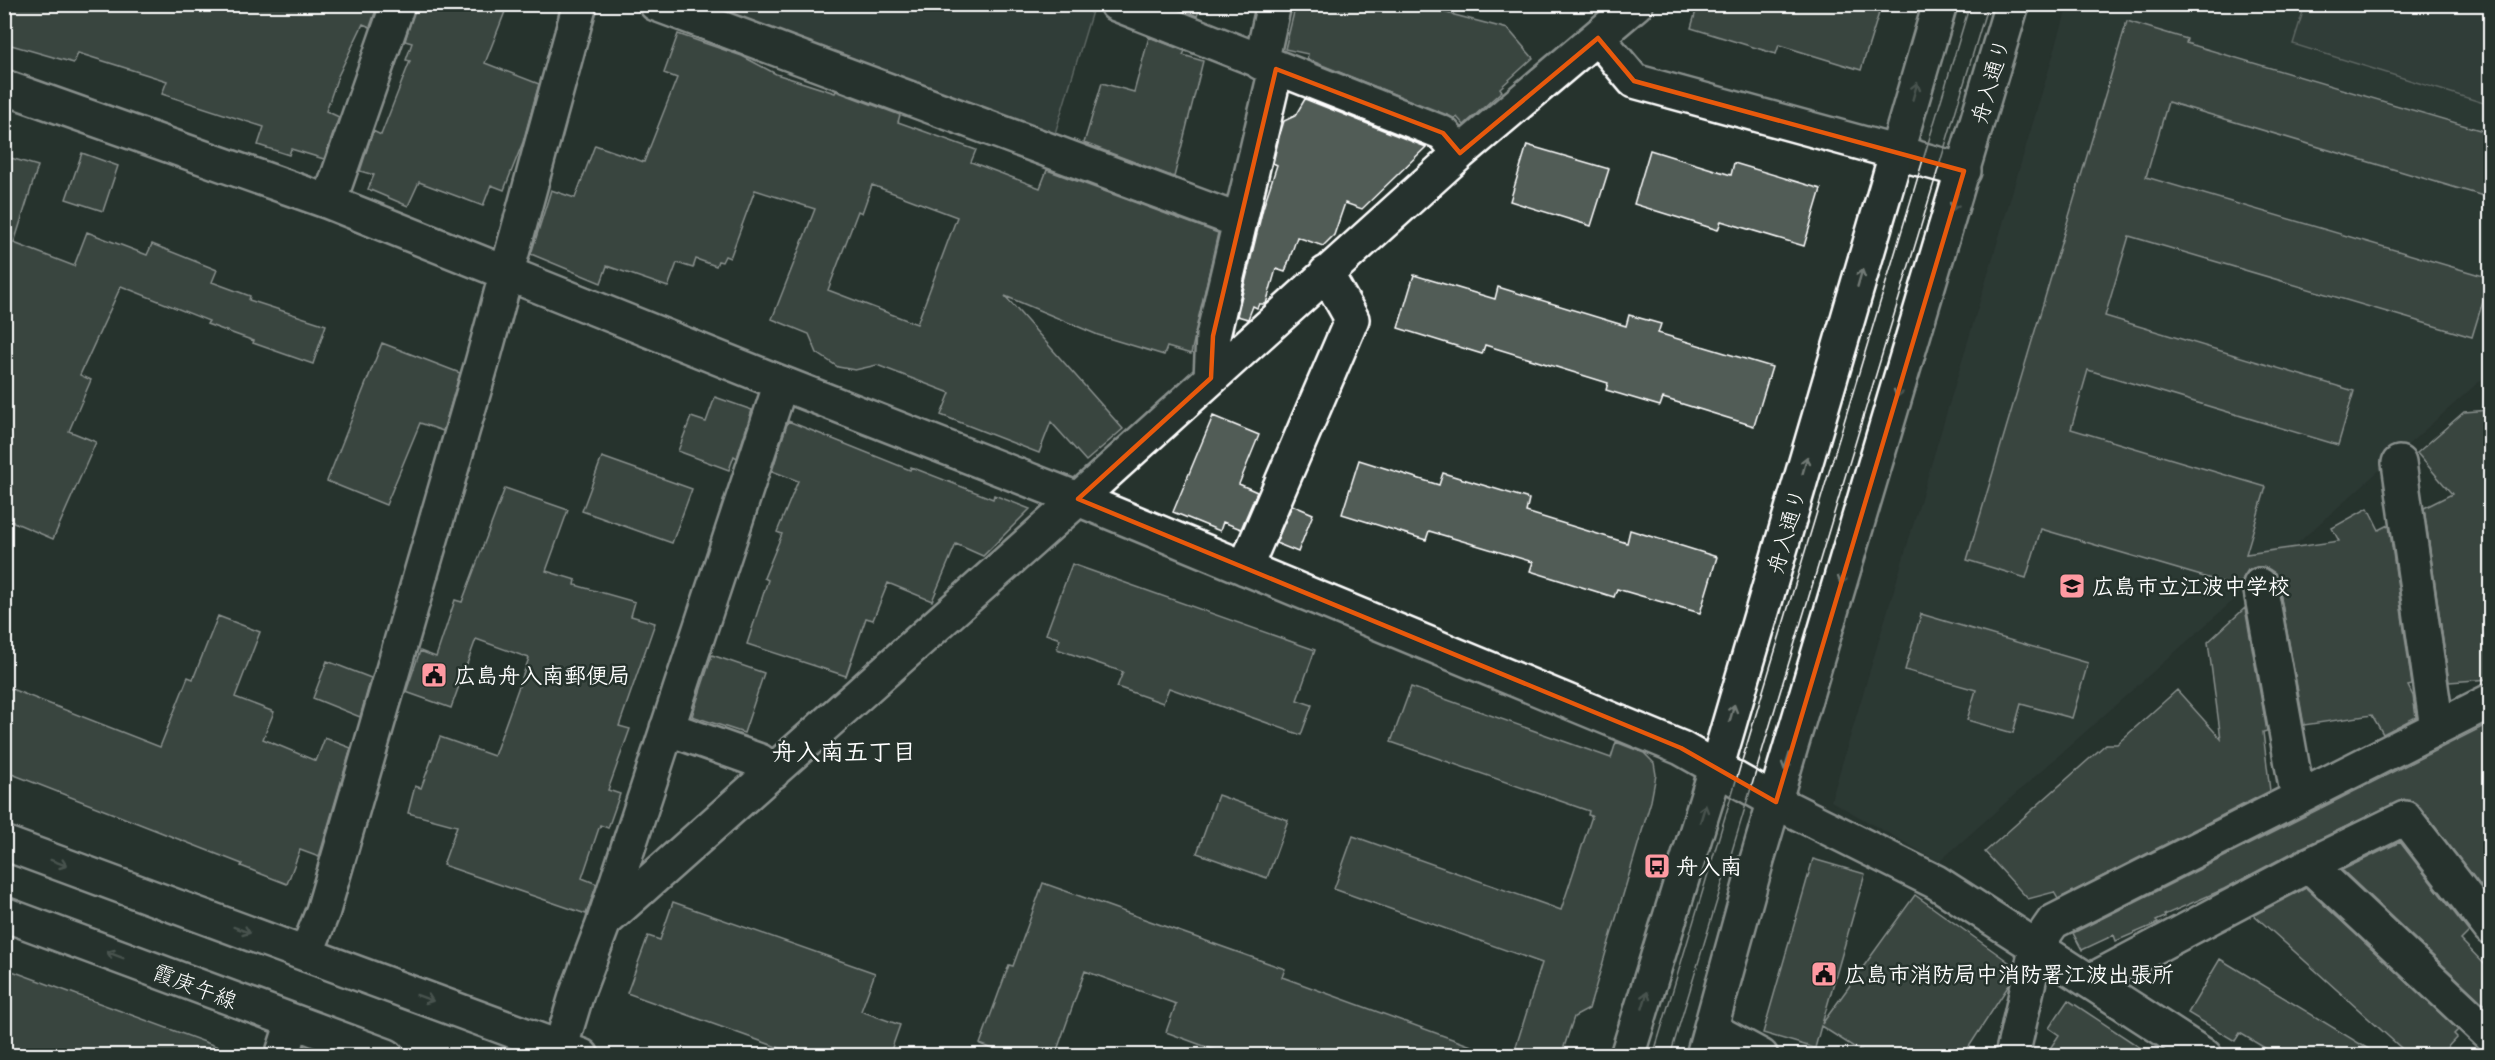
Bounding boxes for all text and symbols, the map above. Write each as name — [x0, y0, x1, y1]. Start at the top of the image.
street label: 舟入通り — [1963, 35, 2017, 127]
one-way arrow — [1910, 82, 1921, 101]
one-way arrow — [1949, 192, 1960, 211]
one-way arrow — [1855, 269, 1866, 288]
one-way arrow — [1893, 379, 1904, 398]
one-way arrow — [1800, 456, 1811, 475]
street label: 舟入通り — [1759, 485, 1813, 577]
one-way arrow — [1837, 566, 1848, 585]
school or university icon: 広島市立江波中学校 — [2057, 571, 2087, 601]
place label: 広島市立江波中学校 — [2092, 571, 2290, 601]
public building icon: 広島舟入南郵便局 — [419, 660, 449, 690]
place label: 広島舟入南郵便局 — [454, 660, 630, 690]
one-way arrow — [1727, 704, 1738, 723]
district label: 舟入南五丁目 — [772, 735, 916, 767]
one-way arrow — [1781, 752, 1792, 771]
one-way arrow — [1698, 804, 1709, 823]
bus stop icon: 舟入南 — [1642, 851, 1672, 881]
place label: 舟入南 — [1676, 851, 1742, 881]
one-way arrow — [50, 858, 68, 869]
one-way arrow — [233, 926, 251, 937]
one-way arrow — [106, 949, 125, 960]
street label: 霞庚午線 — [149, 956, 241, 1016]
public building icon: 広島市消防局中消防署江波出張所 — [1809, 959, 1839, 989]
place label: 広島市消防局中消防署江波出張所 — [1844, 959, 2174, 989]
one-way arrow — [1640, 991, 1651, 1010]
one-way arrow — [416, 993, 434, 1004]

